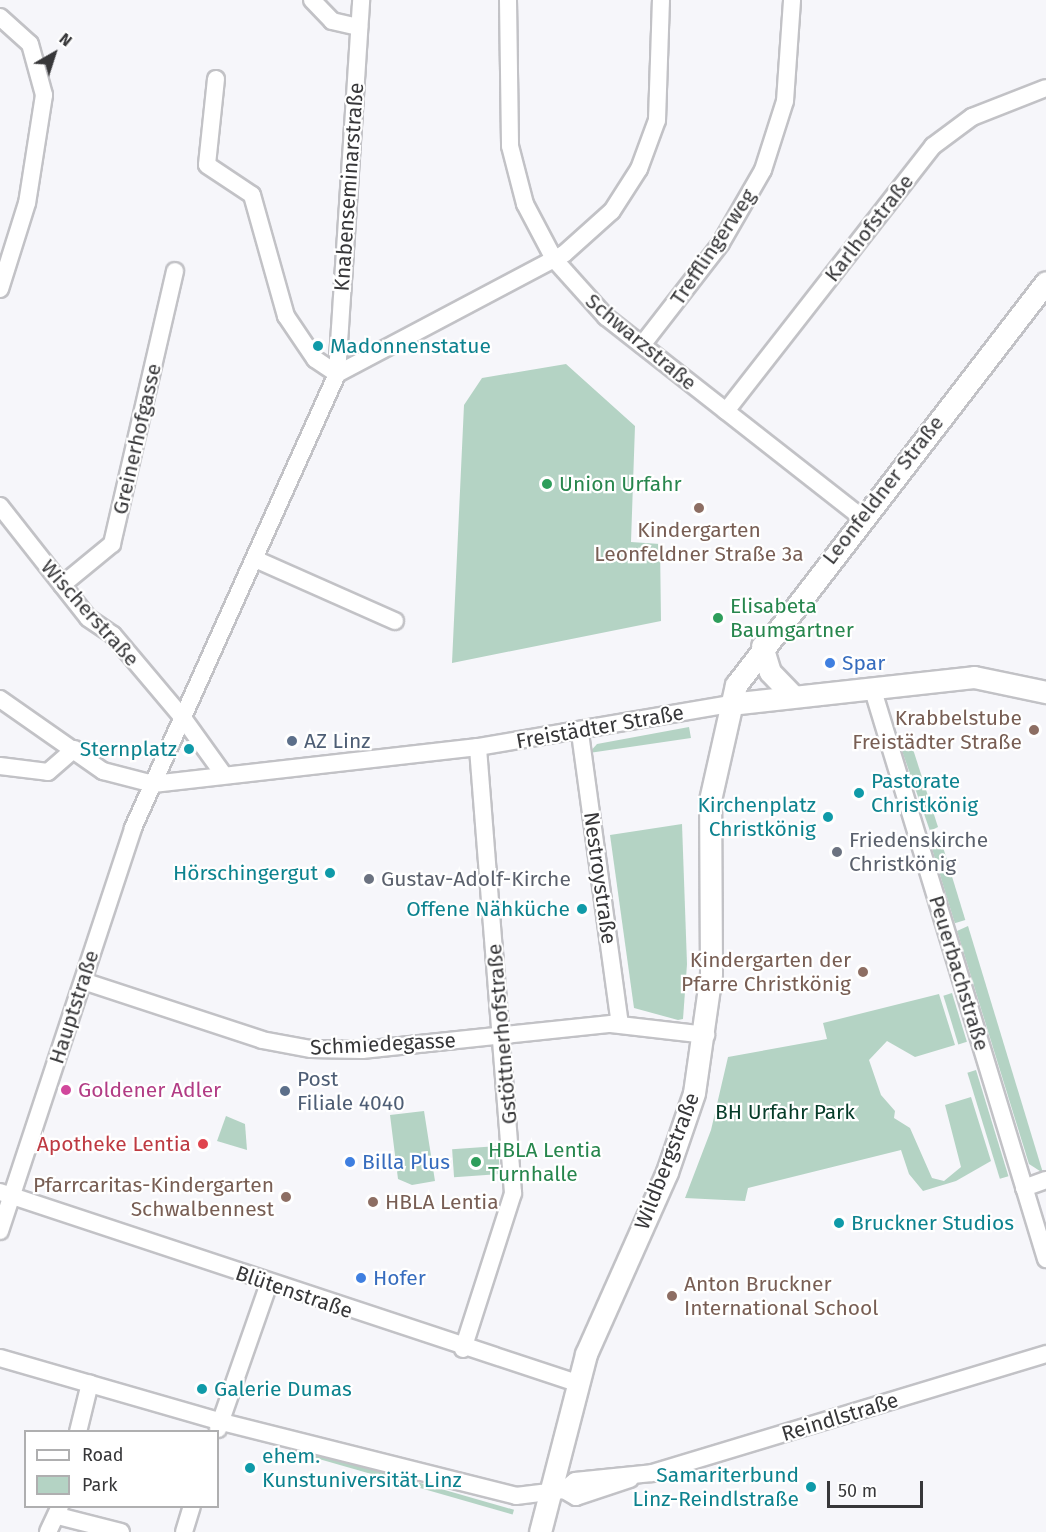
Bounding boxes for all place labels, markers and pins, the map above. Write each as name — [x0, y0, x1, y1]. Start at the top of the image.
place label: Madonnenstatue — [330, 333, 491, 359]
marker: Madonnenstatue — [311, 339, 325, 353]
place label: Union Urfahr — [559, 471, 682, 497]
marker: Union Urfahr — [540, 477, 554, 491]
marker: Kindergarten Leonfeldner Straße 3a — [692, 501, 706, 515]
place label: Kindergarten Leonfeldner Straße 3a — [594, 517, 804, 567]
place label: Elisabeta Baumgartner — [730, 593, 854, 643]
marker: Elisabeta Baumgartner — [711, 611, 725, 625]
place label: Spar — [842, 650, 885, 676]
marker: Spar — [823, 656, 837, 670]
place label: Krabbelstube Freistädter Straße — [852, 705, 1022, 755]
marker: Krabbelstube Freistädter Straße — [1027, 723, 1041, 737]
place label: AZ Linz — [304, 728, 370, 754]
marker: AZ Linz — [285, 734, 299, 748]
place label: Sternplatz — [80, 736, 177, 762]
marker: Sternplatz — [182, 742, 196, 756]
place label: Pastorate Christkönig — [871, 768, 978, 818]
marker: Pastorate Christkönig — [852, 786, 866, 800]
place label: Kirchenplatz Christkönig — [697, 792, 816, 842]
marker: Kirchenplatz Christkönig — [821, 810, 835, 824]
place label: Friedenskirche Christkönig — [849, 827, 988, 877]
marker: Friedenskirche Christkönig — [830, 845, 844, 859]
place label: Hörschingergut — [173, 860, 318, 886]
marker: Hörschingergut — [323, 866, 337, 880]
place label: Gustav-Adolf-Kirche — [381, 866, 571, 892]
marker: Gustav-Adolf-Kirche — [362, 872, 376, 886]
place label: Offene Nähküche — [406, 896, 570, 922]
marker: Offene Nähküche — [575, 902, 589, 916]
place label: Kindergarten der Pfarre Christkönig — [681, 947, 851, 997]
marker: Kindergarten der Pfarre Christkönig — [856, 965, 870, 979]
place label: Post Filiale 4040 — [297, 1066, 405, 1116]
place label: Goldener Adler — [78, 1077, 221, 1103]
marker: Goldener Adler — [59, 1083, 73, 1097]
marker: Post Filiale 4040 — [278, 1084, 292, 1098]
place label: Apotheke Lentia — [37, 1131, 191, 1157]
marker: Apotheke Lentia — [196, 1137, 210, 1151]
place label: HBLA Lentia Turnhalle — [488, 1137, 602, 1187]
place label: Billa Plus — [362, 1149, 450, 1175]
marker: Billa Plus — [343, 1155, 357, 1169]
marker: HBLA Lentia Turnhalle — [469, 1155, 483, 1169]
place label: Pfarrcaritas-Kindergarten Schwalbennest — [33, 1172, 274, 1222]
place label: HBLA Lentia — [385, 1189, 499, 1215]
marker: Pfarrcaritas-Kindergarten Schwalbennest — [279, 1190, 293, 1204]
marker: HBLA Lentia — [366, 1195, 380, 1209]
place label: Bruckner Studios — [851, 1210, 1014, 1236]
marker: Bruckner Studios — [832, 1216, 846, 1230]
place label: Hofer — [373, 1265, 426, 1291]
marker: Hofer — [354, 1271, 368, 1285]
place label: Anton Bruckner International School — [684, 1271, 879, 1321]
marker: Anton Bruckner International School — [665, 1289, 679, 1303]
place label: Galerie Dumas — [214, 1376, 352, 1402]
marker: Galerie Dumas — [195, 1382, 209, 1396]
place label: ehem. Kunstuniversität Linz — [262, 1443, 462, 1493]
marker: ehem. Kunstuniversität Linz — [243, 1461, 257, 1475]
place label: Samariterbund Linz-Reindlstraße — [633, 1462, 799, 1512]
marker: Samariterbund Linz-Reindlstraße — [804, 1480, 818, 1494]

